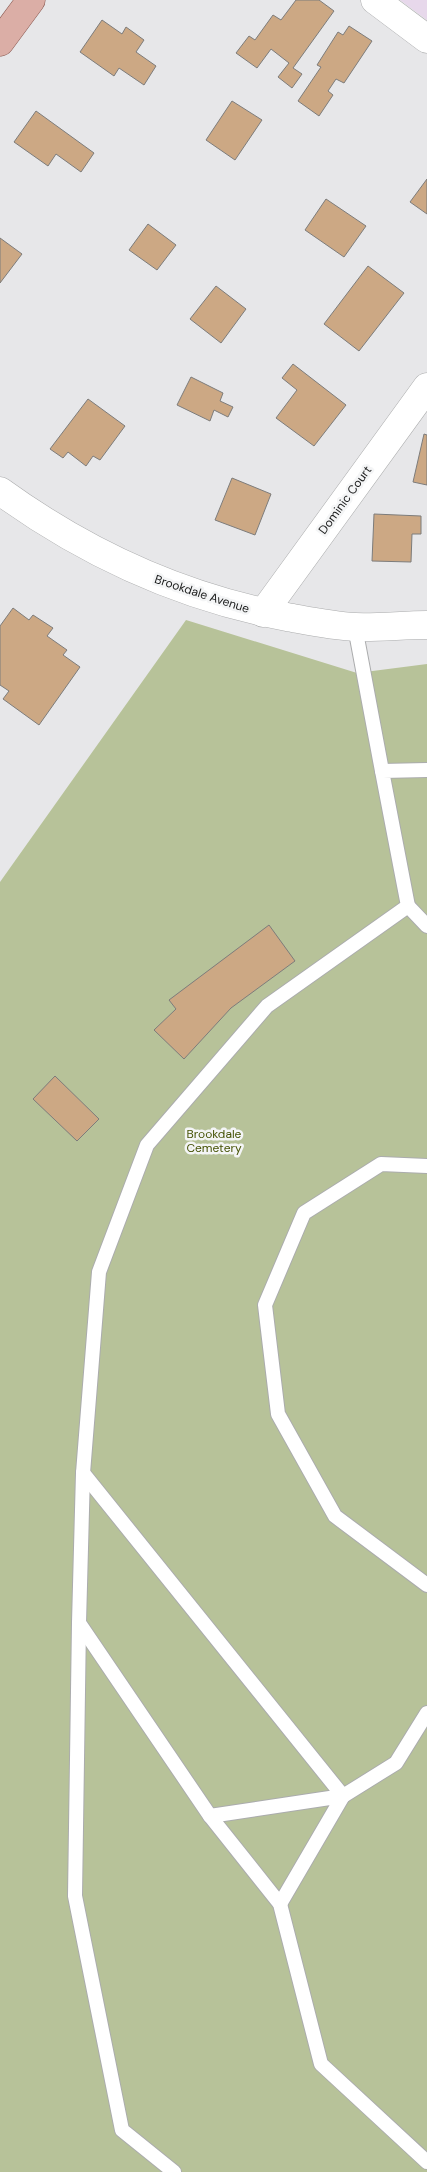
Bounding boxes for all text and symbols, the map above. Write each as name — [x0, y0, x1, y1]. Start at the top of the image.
street label: Dominic Court — [315, 462, 375, 537]
street label: Brookdale Avenue — [153, 571, 252, 617]
park label: Brookdale Cemetery — [186, 1126, 242, 1156]

